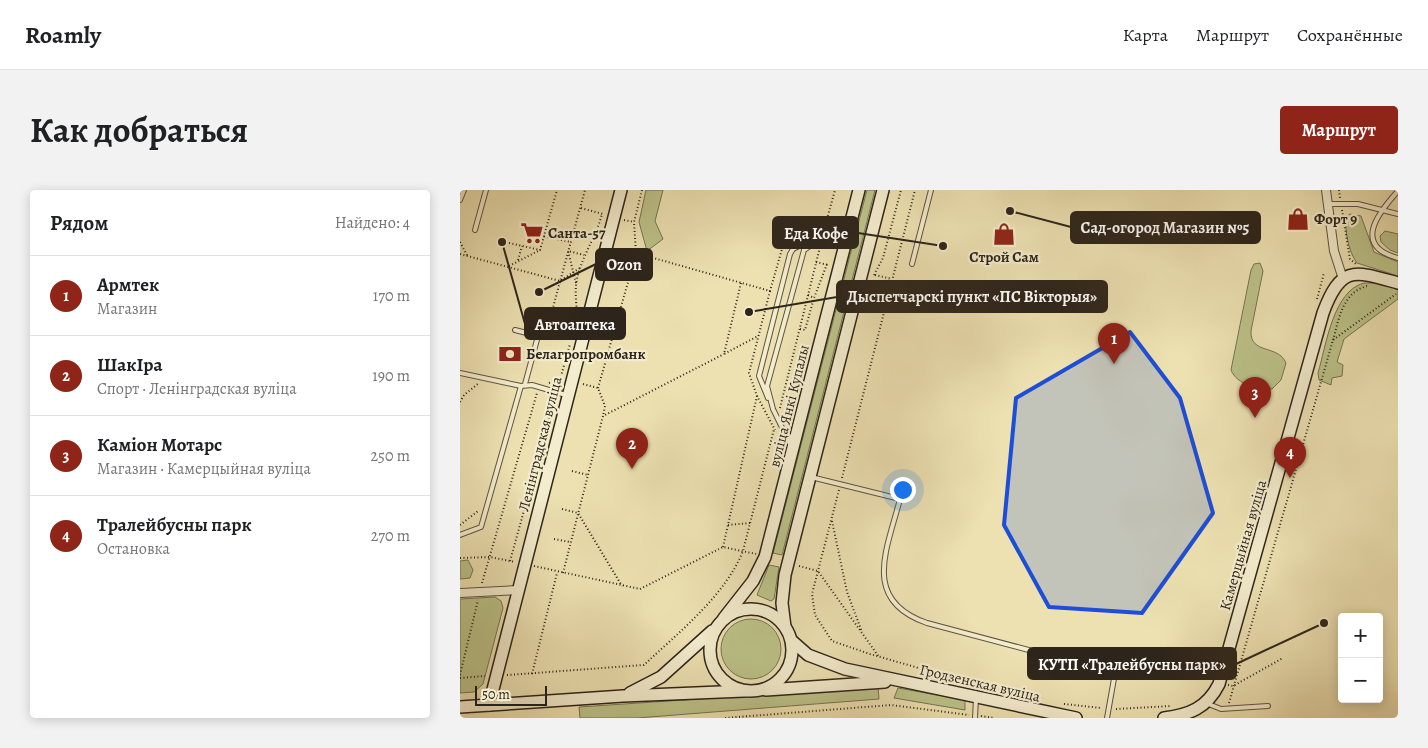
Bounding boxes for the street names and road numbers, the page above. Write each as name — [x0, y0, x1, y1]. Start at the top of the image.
street label: вуліца Янкі Купалы — [764, 343, 814, 469]
street label: Ленінградская вуліца — [514, 374, 566, 514]
street label: Камерцыйная вуліца — [1215, 477, 1271, 613]
street label: Гродзенская вуліца — [918, 659, 1043, 707]

